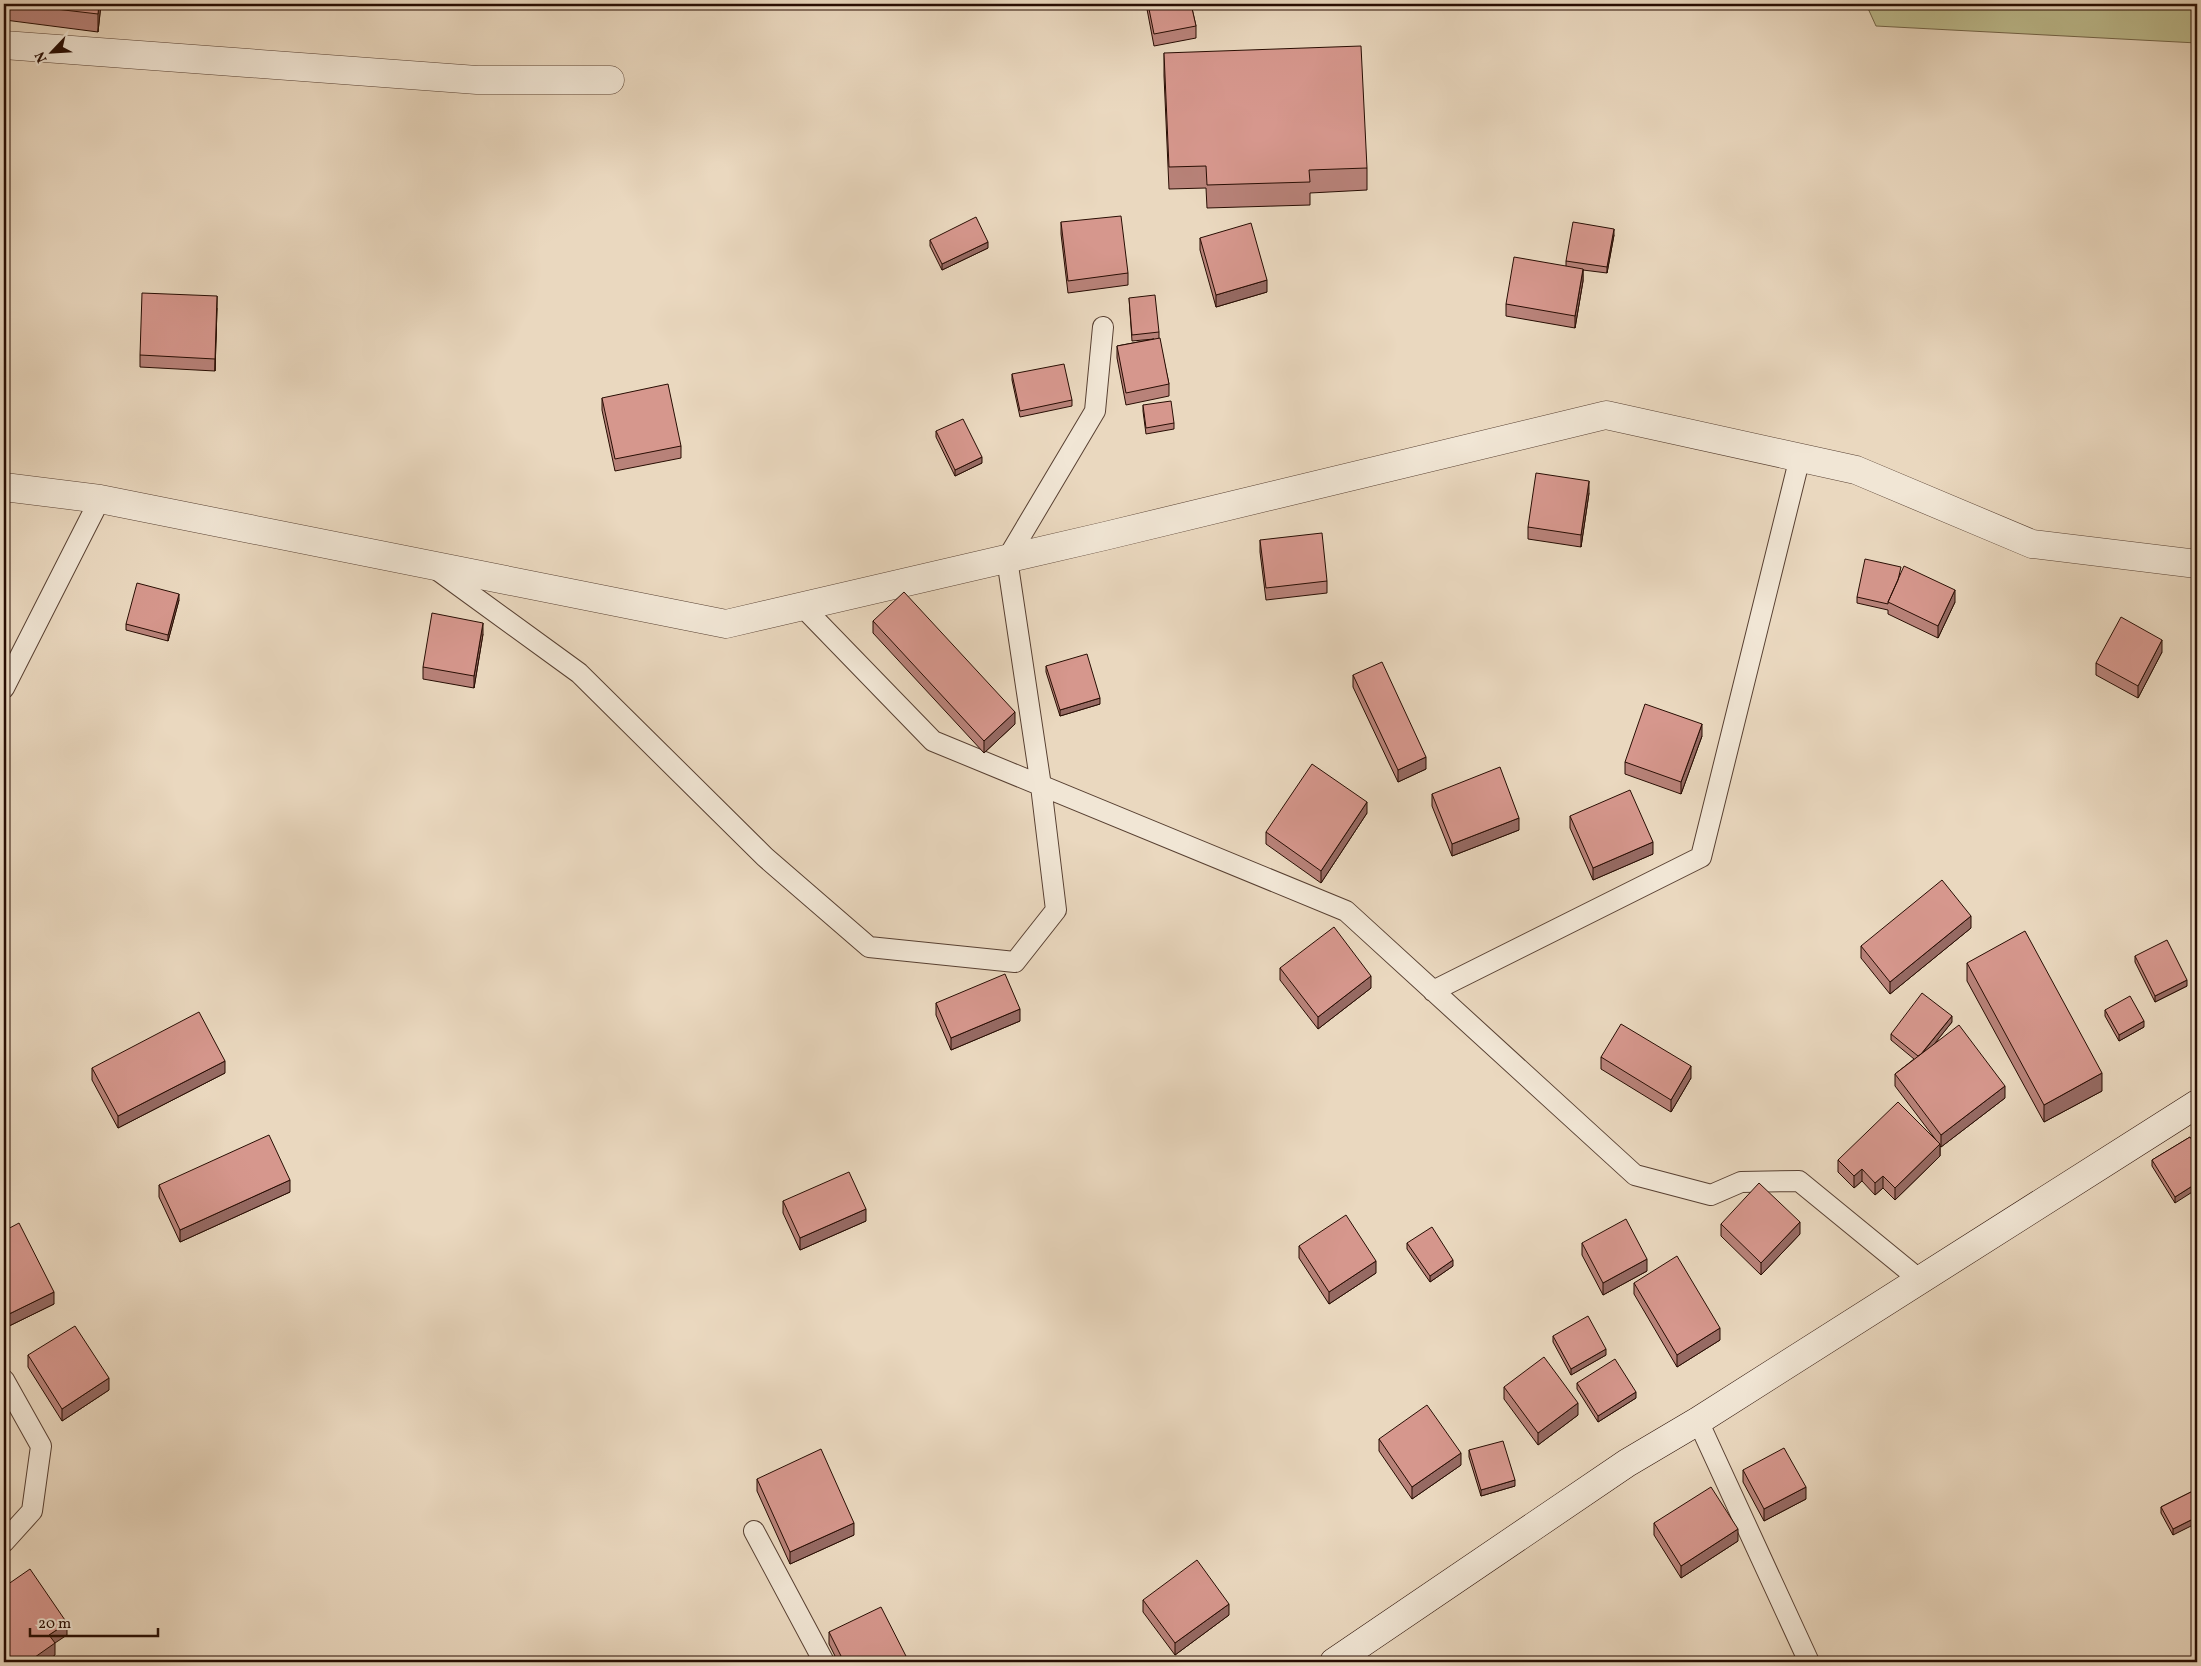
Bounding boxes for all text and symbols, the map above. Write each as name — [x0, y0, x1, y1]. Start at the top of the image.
north arrow — [28, 28, 78, 78]
text: N — [31, 48, 52, 65]
scale bar — [30, 1606, 158, 1638]
text: 20 m — [38, 1614, 71, 1635]

